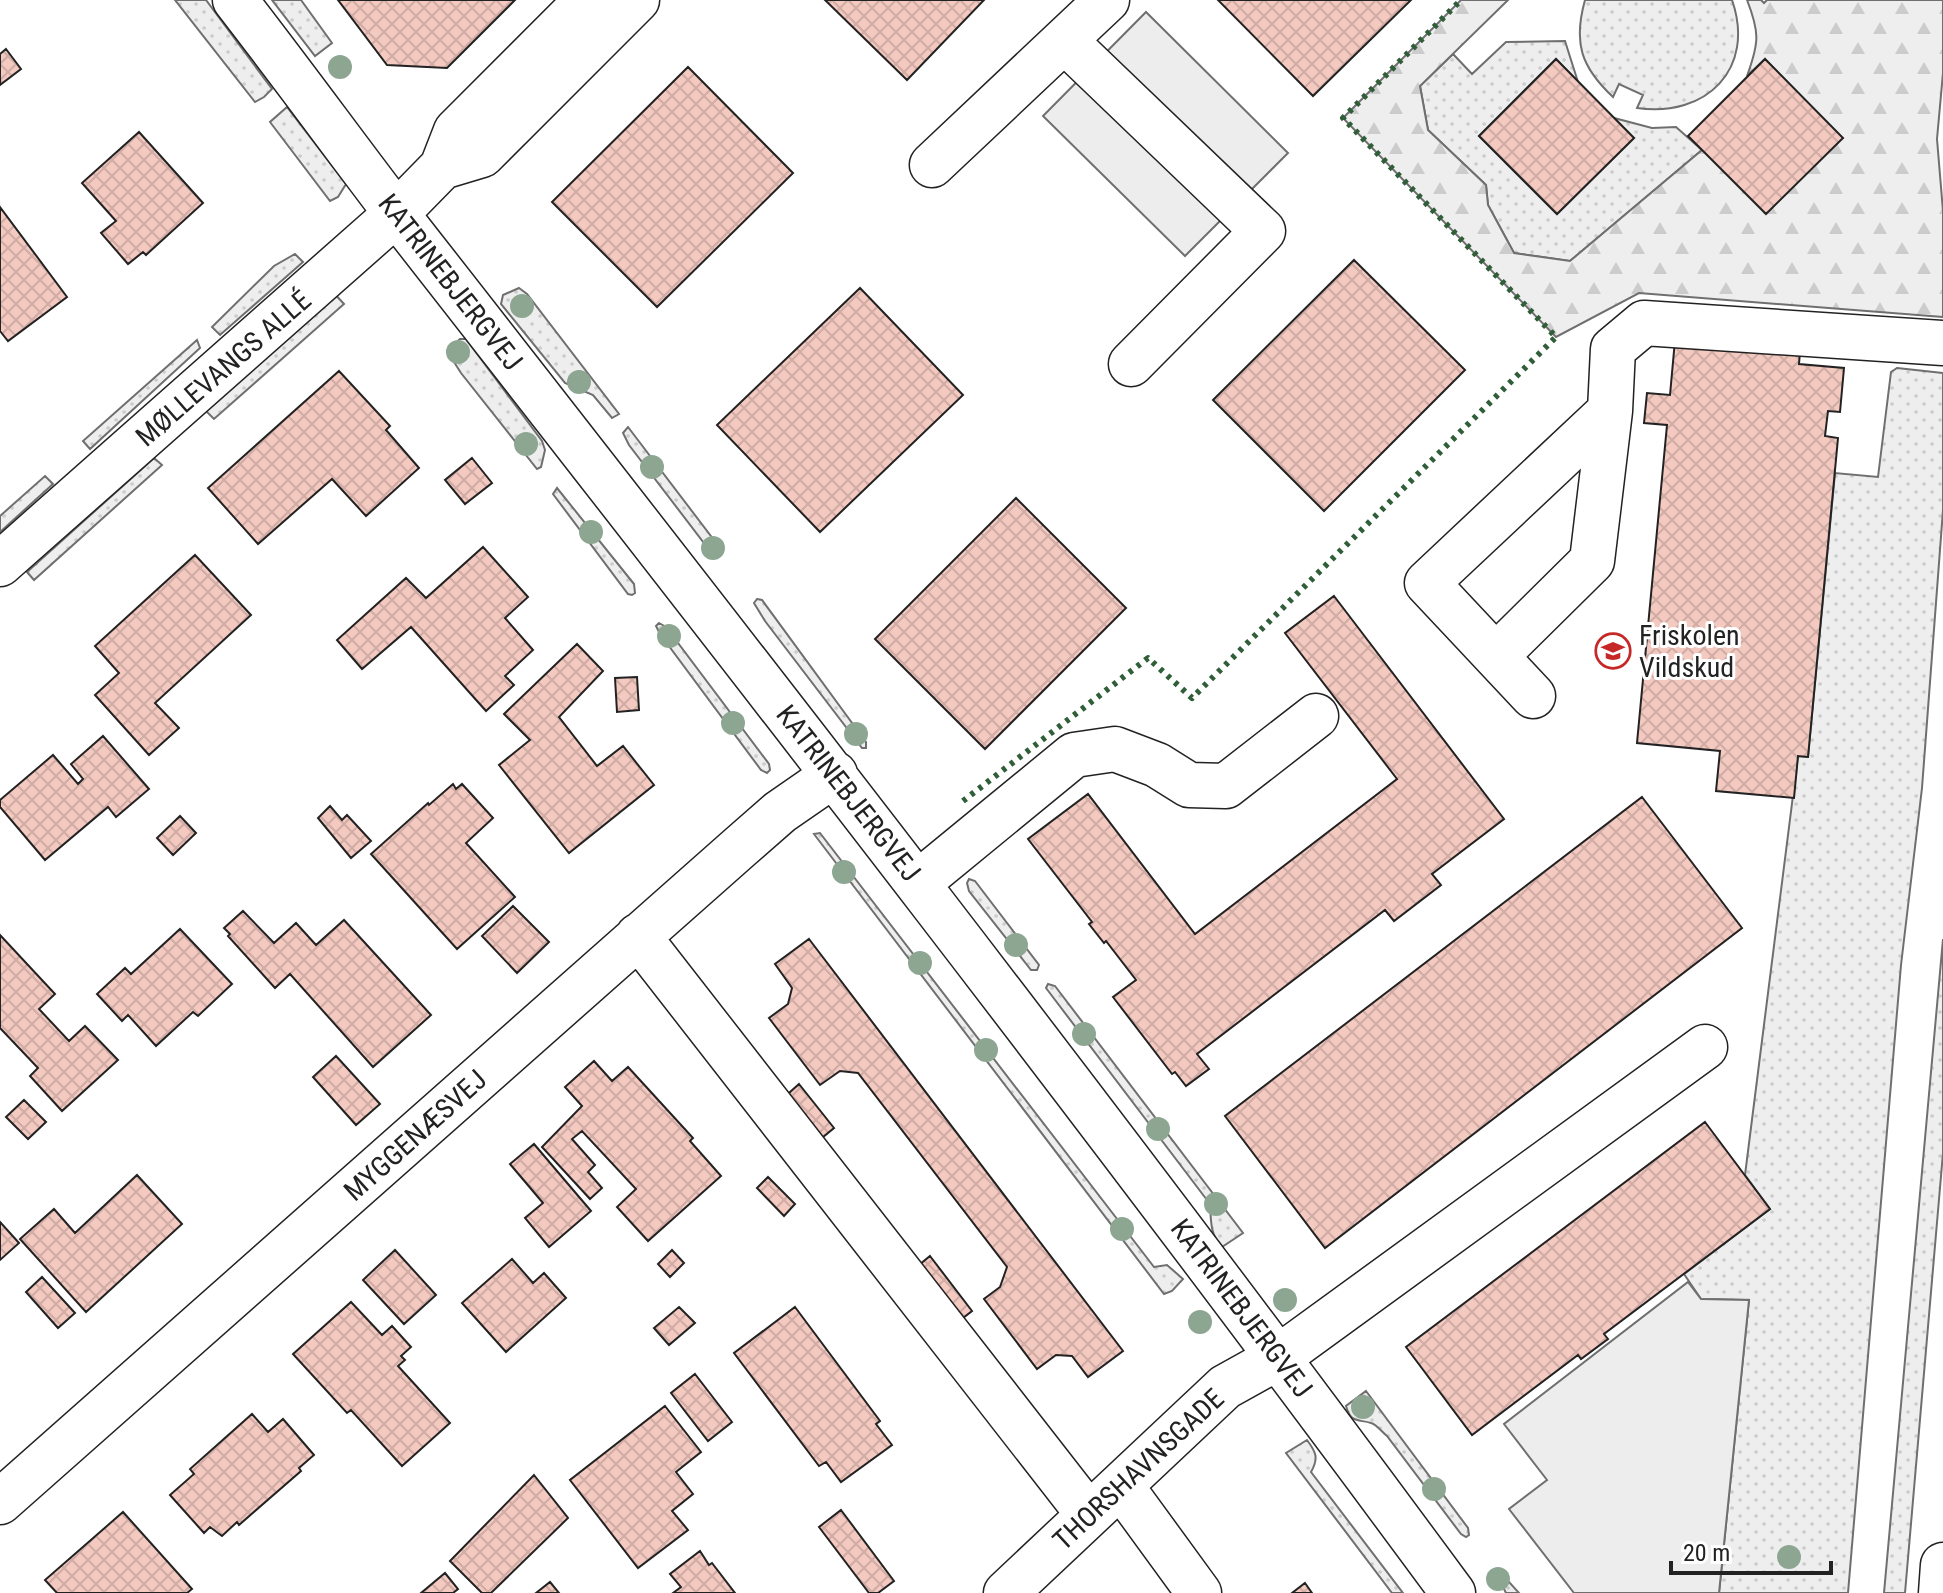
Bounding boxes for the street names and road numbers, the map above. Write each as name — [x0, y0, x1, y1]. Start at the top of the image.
street label: KATRINEBJERGVEJ — [372, 188, 530, 377]
street label: MØLLEVANGS ALLÉ — [129, 283, 318, 453]
street label: KATRINEBJERGVEJ — [770, 699, 928, 888]
street label: MYGGENÆSVEJ — [337, 1063, 493, 1208]
street label: KATRINEBJERGVEJ — [1164, 1213, 1319, 1404]
street label: THORSHAVNSGADE — [1046, 1382, 1230, 1557]

